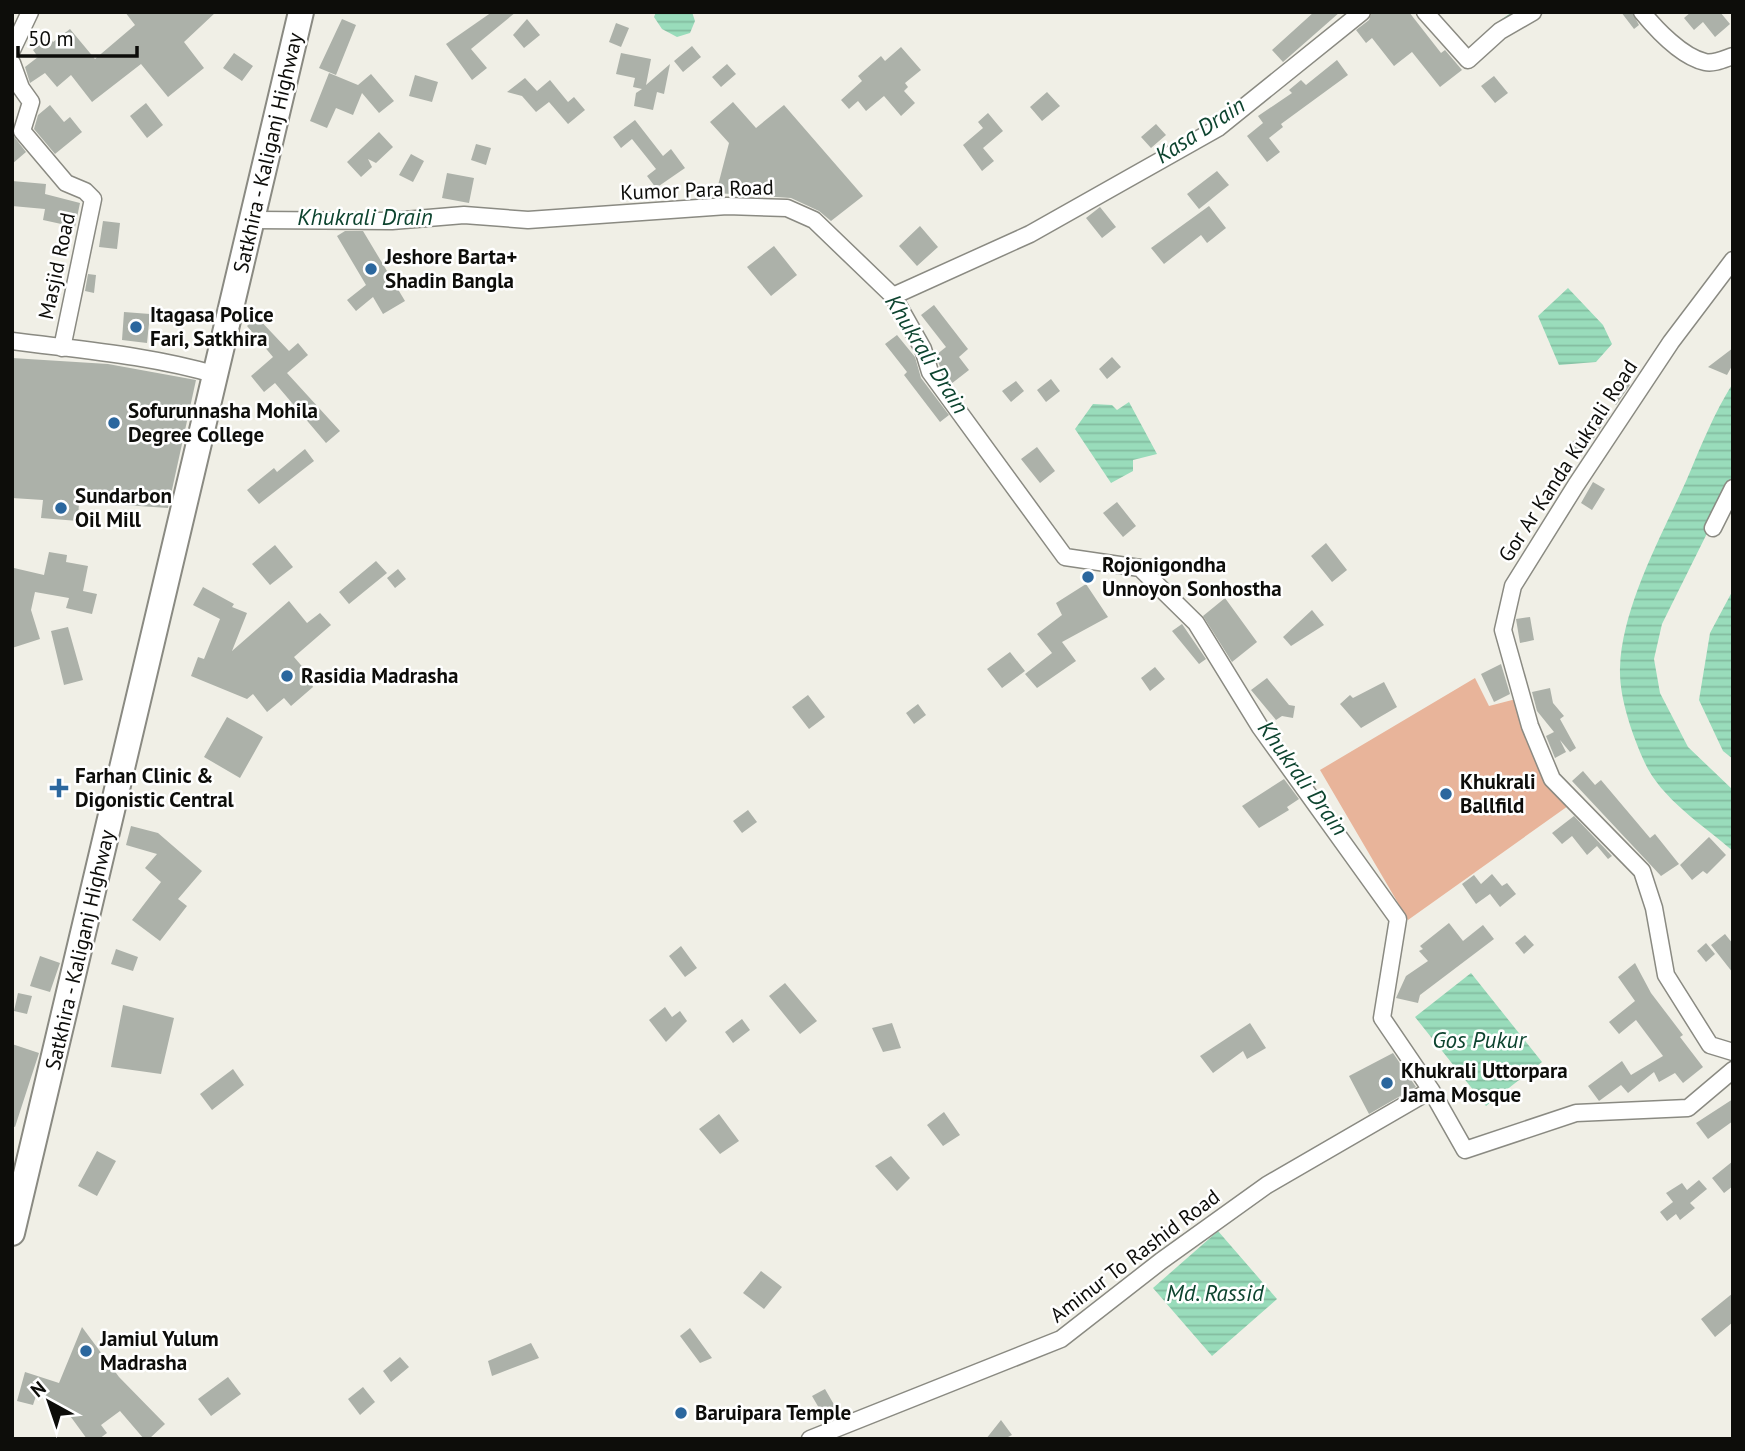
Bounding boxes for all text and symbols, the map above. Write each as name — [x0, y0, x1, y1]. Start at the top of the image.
scale bar — [18, 14, 136, 58]
text: 50 m — [28, 25, 74, 52]
street label: Satkhira - Kaliganj Highway — [227, 30, 308, 276]
water label: Kasa Drain — [1149, 90, 1250, 169]
street label: Kumor Para Road — [620, 173, 774, 206]
water label: Khukrali Drain — [297, 202, 433, 231]
street label: Masjid Road — [32, 210, 81, 322]
place label: Jeshore Barta+ Shadin Bangla — [384, 243, 517, 294]
marker: Jeshore Barta+ Shadin Bangla — [363, 261, 379, 277]
water label: Khukrali Drain — [879, 289, 976, 419]
place label: Itagasa Police Fari, Satkhira — [150, 301, 274, 352]
marker: Itagasa Police Fari, Satkhira — [128, 319, 144, 335]
street label: Gor Ar Kanda Kukrali Road — [1492, 355, 1643, 567]
place label: Sofurunnasha Mohila Degree College — [128, 397, 318, 448]
marker: Sofurunnasha Mohila Degree College — [106, 415, 122, 431]
place label: Sundarbon Oil Mill — [75, 482, 172, 533]
marker: Sundarbon Oil Mill — [53, 500, 69, 516]
place label: Rojonigondha Unnoyon Sonhostha — [1102, 551, 1282, 602]
marker: Rojonigondha Unnoyon Sonhostha — [1080, 569, 1096, 585]
place label: Rasidia Madrasha — [301, 662, 458, 689]
marker: Rasidia Madrasha — [279, 668, 295, 684]
water label: Khukrali Drain — [1252, 714, 1355, 841]
place label: Farhan Clinic & Digonistic Central — [75, 762, 235, 813]
place label: Khukrali Ballfild — [1460, 768, 1536, 819]
marker: Farhan Clinic & Digonistic Central — [49, 778, 69, 798]
marker: Khukrali Ballfild — [1438, 786, 1454, 802]
street label: Satkhira - Kaliganj Highway — [39, 827, 120, 1073]
water label: Gos Pukur — [1432, 1025, 1527, 1054]
place label: Khukrali Uttorpara Jama Mosque — [1400, 1057, 1568, 1108]
marker: Khukrali Uttorpara Jama Mosque — [1379, 1075, 1395, 1091]
street label: Aminur To Rashid Road — [1044, 1183, 1225, 1328]
water label: Md. Rassid — [1166, 1278, 1265, 1307]
place label: Jamiul Yulum Madrasha — [99, 1325, 219, 1376]
marker: Jamiul Yulum Madrasha — [78, 1343, 94, 1359]
north arrow — [14, 1367, 84, 1437]
text: N — [26, 1376, 51, 1402]
place label: Baruipara Temple — [695, 1399, 851, 1426]
marker: Baruipara Temple — [673, 1405, 689, 1421]

